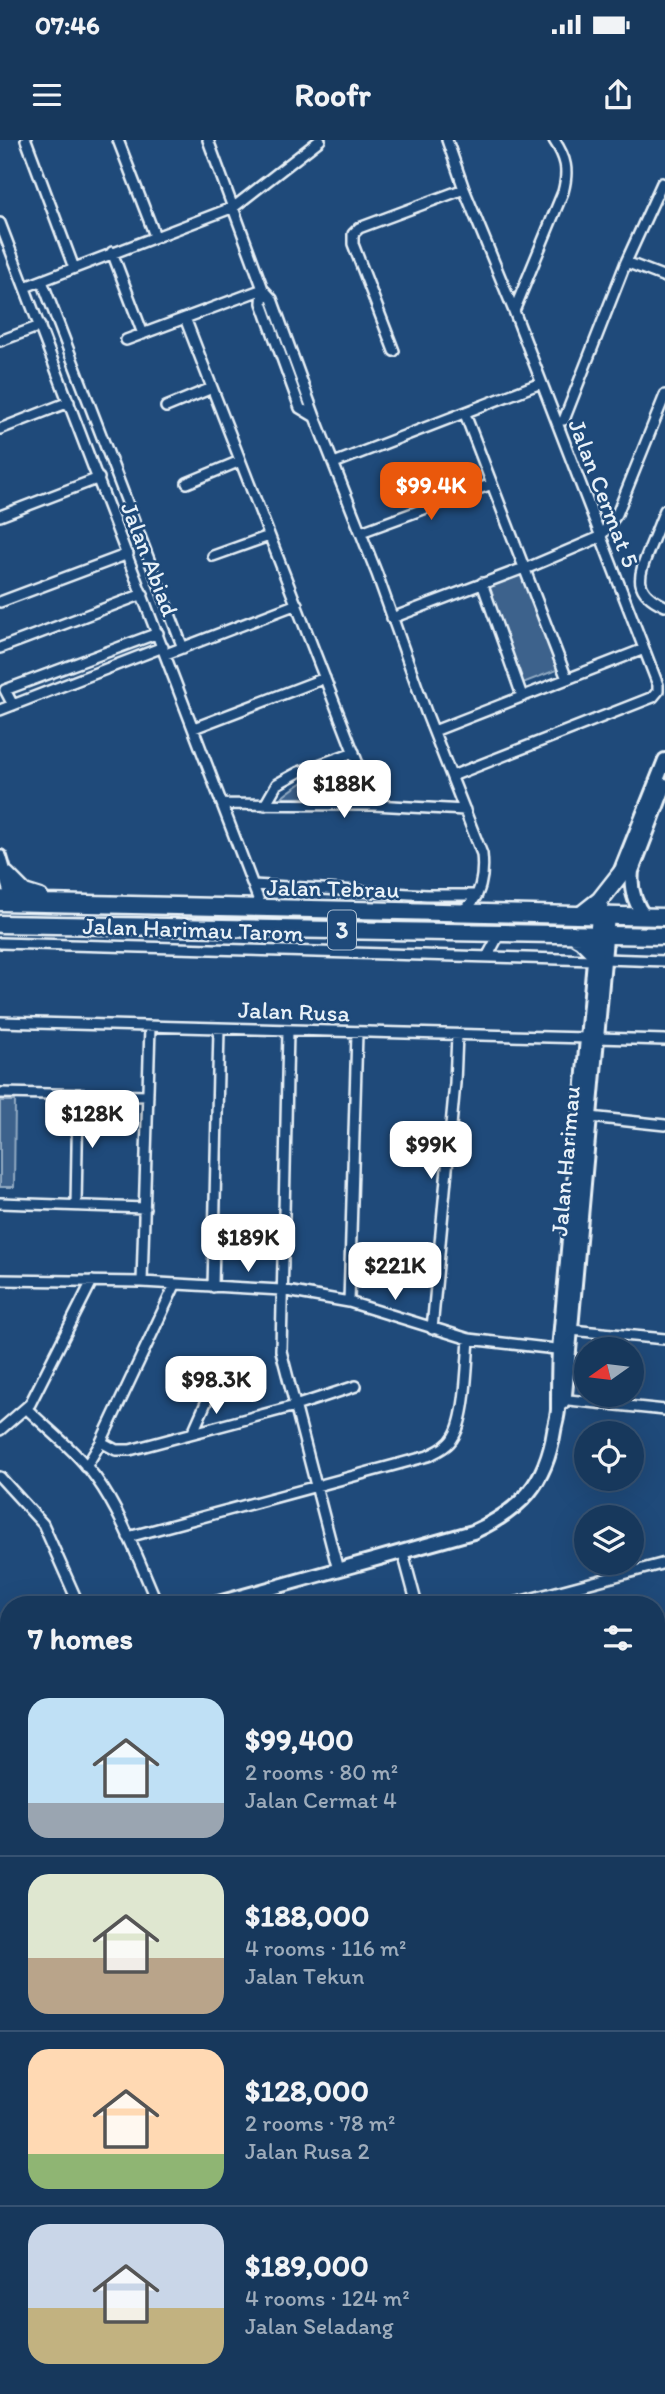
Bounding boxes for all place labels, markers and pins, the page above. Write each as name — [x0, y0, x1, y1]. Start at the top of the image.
pin: $99.4K — [374, 462, 488, 522]
pin: $188K — [295, 760, 393, 820]
pin: $128K — [43, 1090, 141, 1150]
pin: $99K — [390, 1122, 472, 1181]
pin: $189K — [199, 1214, 297, 1274]
pin: $221K — [346, 1242, 444, 1302]
pin: $98.3K — [159, 1356, 273, 1416]

